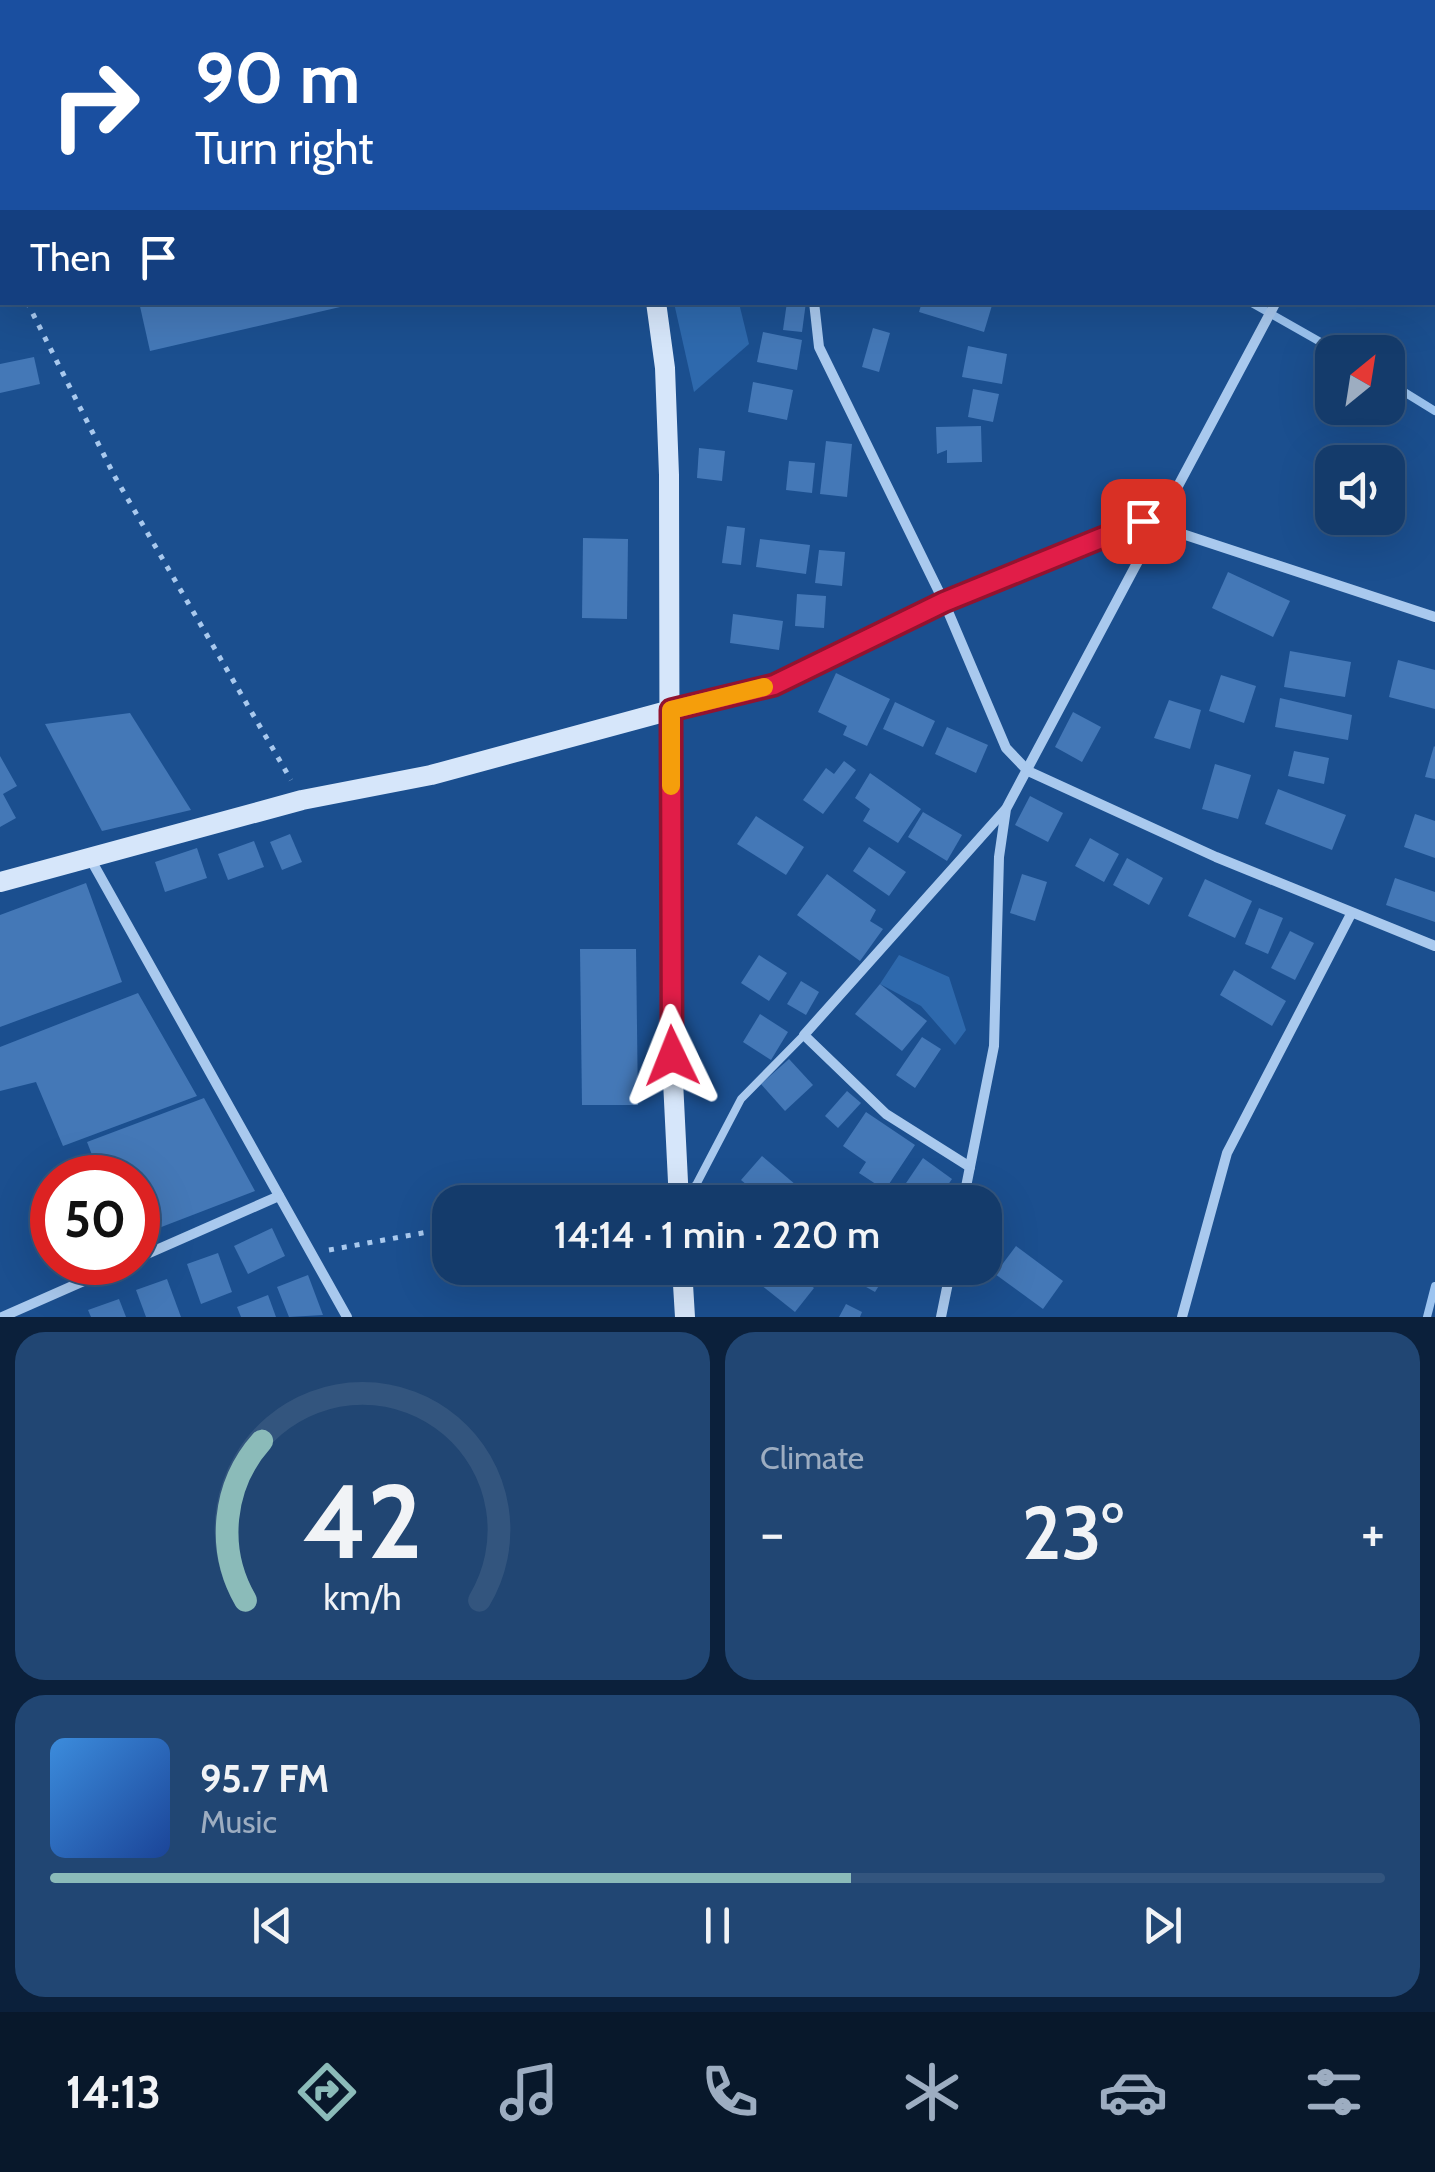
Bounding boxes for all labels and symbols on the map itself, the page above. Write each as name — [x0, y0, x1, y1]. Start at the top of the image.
north arrow — [1315, 335, 1405, 425]
pin — [1101, 479, 1186, 564]
position arrow — [620, 1004, 724, 1108]
speed limit sign: 50 — [30, 1155, 160, 1285]

